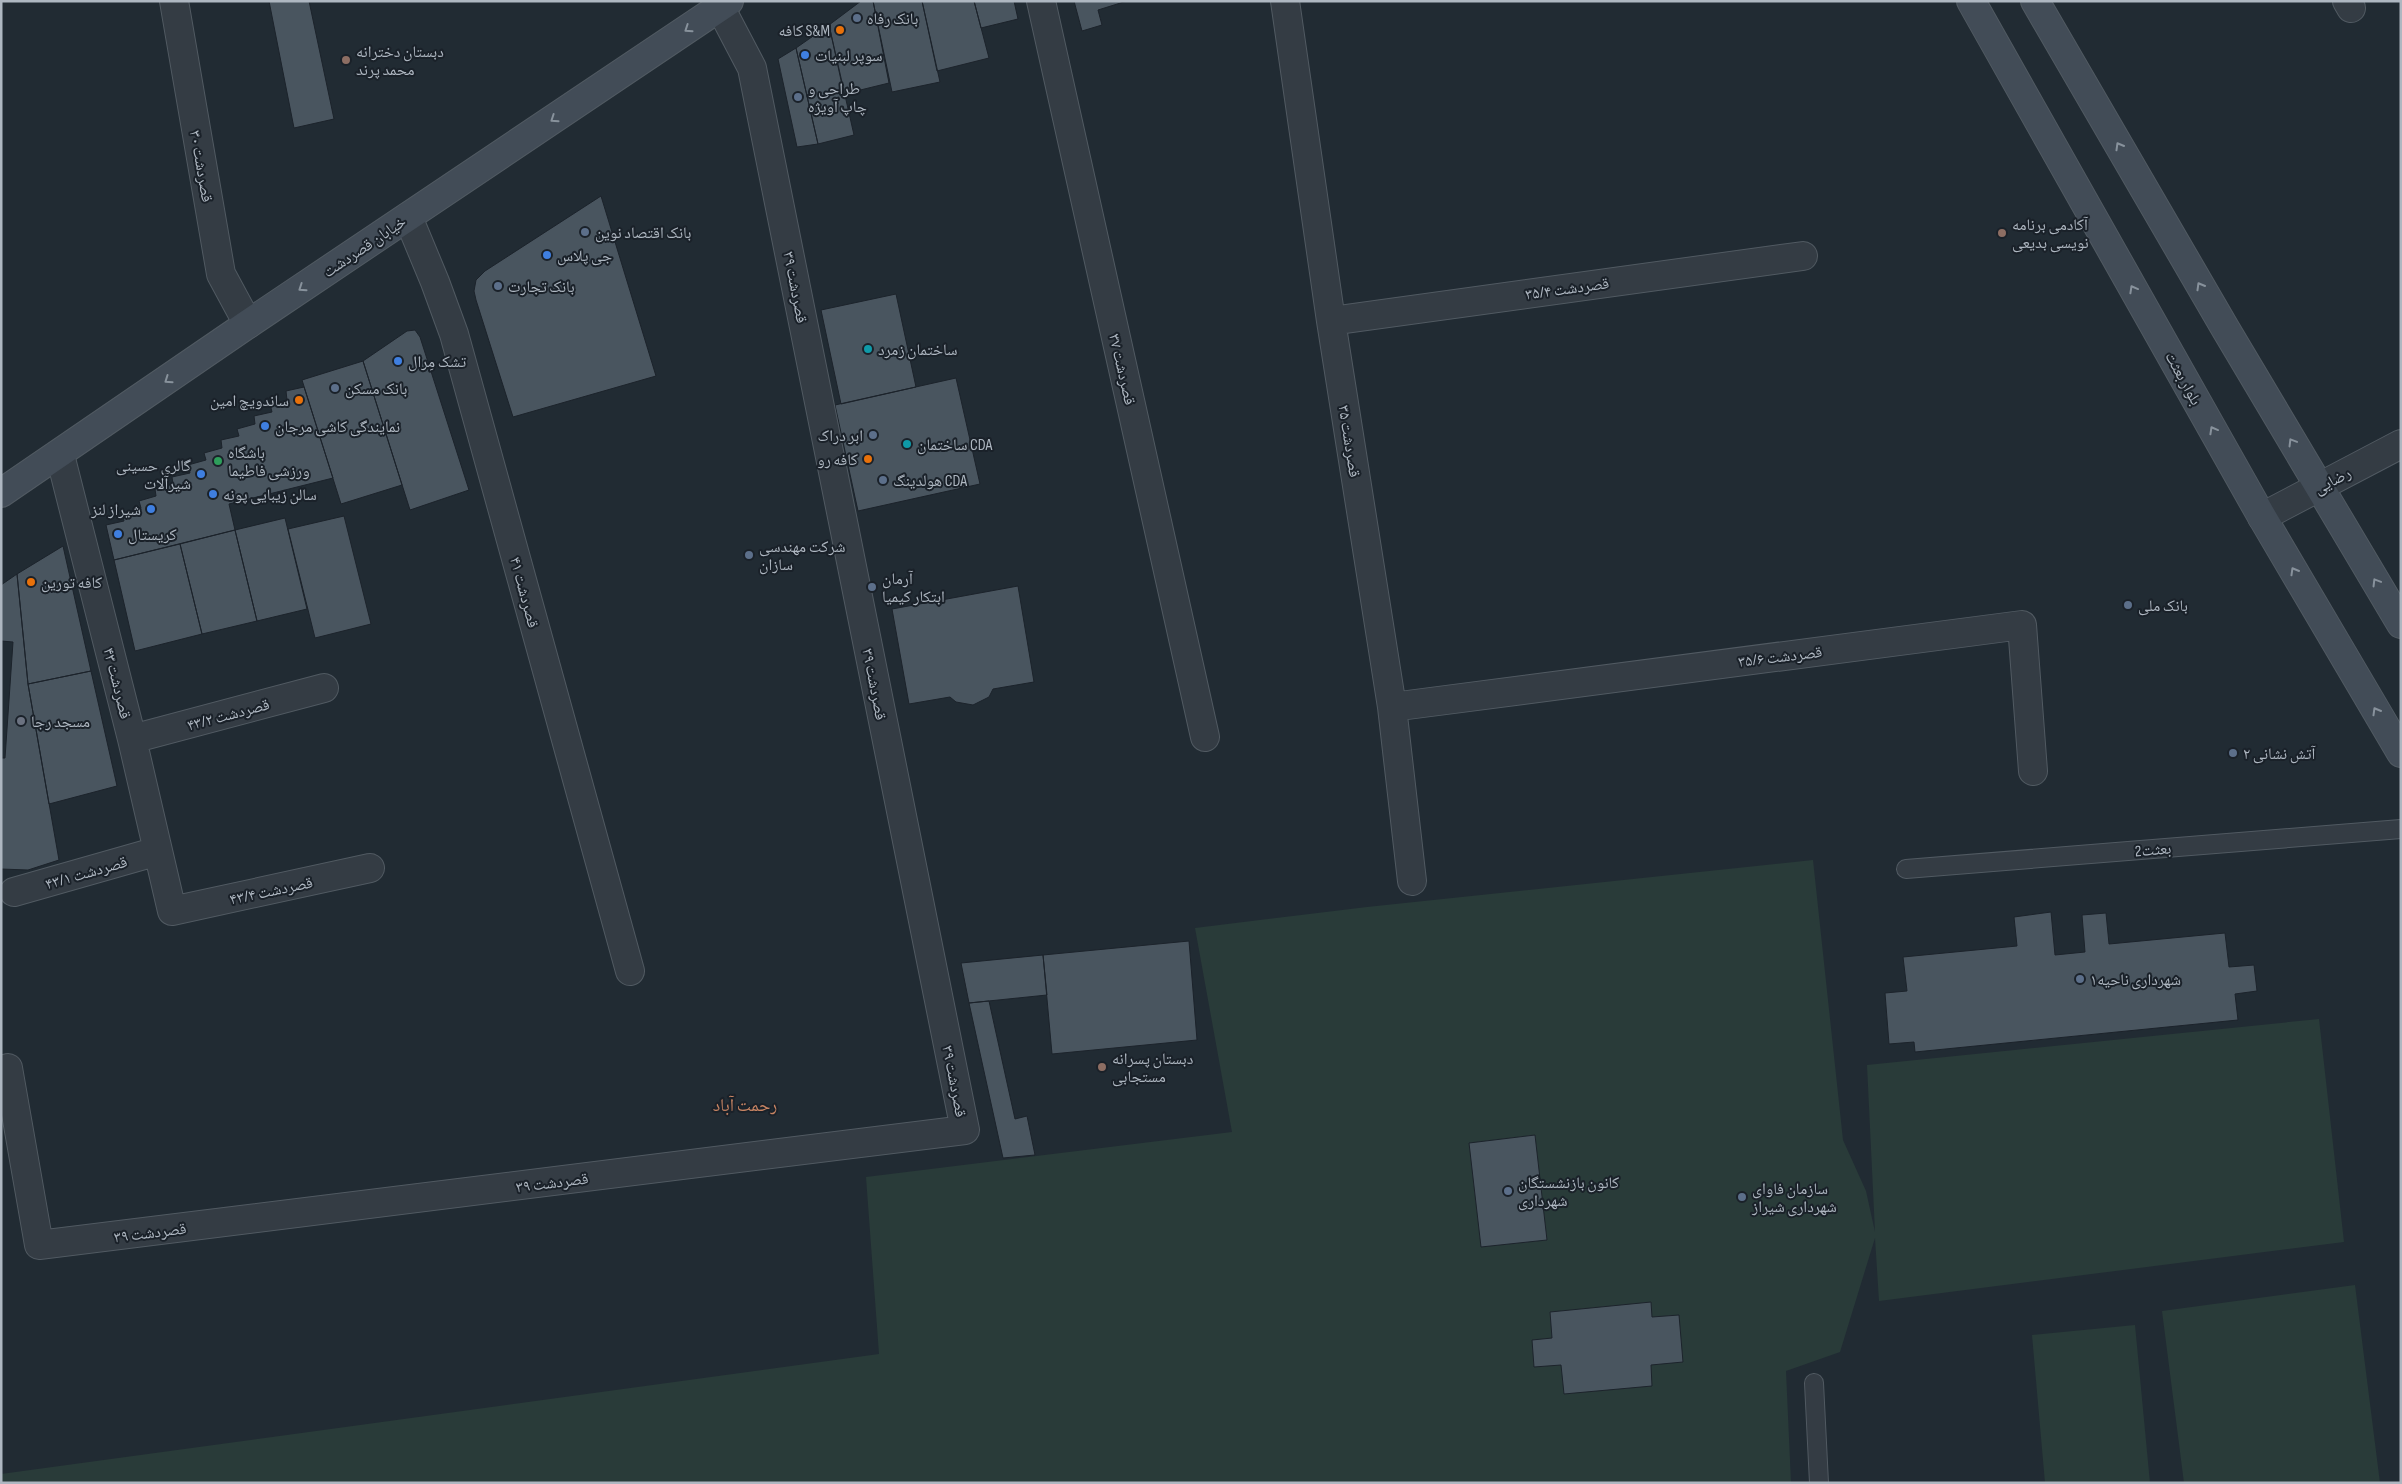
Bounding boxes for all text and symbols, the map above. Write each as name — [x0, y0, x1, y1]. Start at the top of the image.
place label: بانک رفاه — [867, 10, 918, 29]
marker: بانک رفاه — [851, 12, 863, 24]
place label: کافه S&M — [778, 22, 830, 41]
one-way arrow — [685, 23, 694, 32]
marker: کافه S&M — [834, 24, 846, 36]
place label: دبستان دخترانه محمد پرند — [356, 43, 444, 80]
place label: سوپر لبنیات — [815, 47, 882, 66]
marker: سوپر لبنیات — [799, 49, 811, 61]
marker: دبستان دخترانه محمد پرند — [340, 54, 352, 66]
place label: طراحی و چاپ آویژه — [808, 80, 867, 117]
marker: طراحی و چاپ آویژه — [792, 91, 804, 103]
one-way arrow — [550, 113, 559, 122]
street label: قصردشت ۳۰ — [185, 129, 216, 204]
one-way arrow — [2115, 142, 2125, 151]
street label: خیابان قصردشت — [320, 212, 410, 282]
place label: آکادمی برنامه نویسی بدیعی — [2012, 216, 2089, 253]
place label: بانک اقتصاد نوین — [595, 224, 692, 243]
marker: بانک اقتصاد نوین — [579, 226, 591, 238]
marker: آکادمی برنامه نویسی بدیعی — [1996, 227, 2008, 239]
place label: جی پلاس — [557, 247, 612, 266]
marker: جی پلاس — [541, 249, 553, 261]
street label: قصردشت ۳۹ — [778, 250, 811, 325]
street label: قصردشت ۳۵/۴ — [1524, 274, 1610, 305]
place label: بانک تجارت — [508, 278, 575, 297]
marker: بانک تجارت — [492, 280, 504, 292]
one-way arrow — [299, 282, 308, 291]
one-way arrow — [2197, 283, 2207, 292]
one-way arrow — [2130, 285, 2140, 294]
street label: قصردشت ۳۷ — [1104, 332, 1139, 407]
place label: ساختمان زمرد — [878, 341, 958, 360]
marker: ساختمان زمرد — [862, 343, 874, 355]
street label: بلوار بعثت — [2160, 349, 2205, 409]
place label: تشک مِرال — [408, 353, 466, 372]
marker: تشک مِرال — [392, 355, 404, 367]
one-way arrow — [164, 374, 174, 383]
place label: بانک مسکن — [345, 380, 407, 399]
marker: بانک مسکن — [329, 382, 341, 394]
place label: ساندویچ امین — [210, 392, 289, 411]
marker: ساندویچ امین — [293, 394, 305, 406]
street label: قصردشت ۳۵ — [1333, 404, 1364, 479]
place label: نمایندگی کاشی مرجان — [275, 418, 400, 437]
marker: نمایندگی کاشی مرجان — [259, 420, 271, 432]
one-way arrow — [2210, 426, 2220, 435]
place label: ابر دراک — [818, 427, 863, 446]
marker: ابر دراک — [867, 429, 879, 441]
place label: ساختمان CDA — [917, 436, 993, 455]
marker: ساختمان CDA — [901, 438, 913, 450]
one-way arrow — [2289, 439, 2299, 448]
place label: باشگاه ورزشی فاطیما — [228, 444, 310, 481]
place label: کافه رو — [817, 451, 858, 470]
marker: کافه رو — [862, 453, 874, 465]
marker: باشگاه ورزشی فاطیما — [212, 455, 224, 467]
place label: گالری حسینی شیرآلات — [116, 457, 191, 494]
street label: رضایی — [2311, 464, 2355, 499]
marker: گالری حسینی شیرآلات — [195, 468, 207, 480]
place label: هولدینگ CDA — [893, 472, 967, 491]
marker: هولدینگ CDA — [877, 474, 889, 486]
place label: سالن زیبایی پونه — [223, 486, 317, 505]
marker: سالن زیبایی پونه — [207, 488, 219, 500]
place label: شیراز لنز — [90, 501, 141, 520]
marker: شیراز لنز — [145, 503, 157, 515]
place label: کریستال — [128, 526, 177, 545]
marker: کریستال — [112, 528, 124, 540]
place label: شرکت مهندسی سازان — [759, 538, 845, 575]
marker: شرکت مهندسی سازان — [743, 549, 755, 561]
street label: قصردشت ۴۱ — [505, 555, 542, 630]
one-way arrow — [2291, 568, 2301, 577]
place label: آرمان ابتکار کیمیا — [882, 570, 945, 607]
place label: کافه تورین — [41, 574, 103, 593]
marker: کافه تورین — [25, 576, 37, 588]
one-way arrow — [2372, 578, 2382, 587]
marker: آرمان ابتکار کیمیا — [866, 581, 878, 593]
place label: بانک ملی — [2138, 597, 2188, 616]
marker: بانک ملی — [2122, 599, 2134, 611]
street label: قصردشت ۳۵/۶ — [1737, 643, 1823, 672]
street label: قصردشت ۴۳ — [99, 646, 135, 721]
street label: قصردشت ۳۹ — [857, 647, 890, 722]
street label: قصردشت ۴۳/۲ — [185, 695, 272, 736]
one-way arrow — [2373, 708, 2383, 717]
place label: مسجد رجا — [31, 713, 90, 732]
marker: مسجد رجا — [15, 715, 27, 727]
place label: آتش نشانی ۲ — [2243, 745, 2316, 764]
marker: آتش نشانی ۲ — [2227, 747, 2239, 759]
street label: 2بعثت — [2134, 839, 2172, 862]
street label: قصردشت ۴۳/۱ — [43, 853, 130, 894]
street label: قصردشت ۴۳/۴ — [228, 873, 315, 910]
place label: شهرداری ناحیه۱ — [2090, 971, 2181, 990]
marker: شهرداری ناحیه۱ — [2074, 973, 2086, 985]
street label: قصردشت ۳۹ — [937, 1044, 970, 1119]
place label: دبستان پسرانه مستجابی — [1112, 1050, 1193, 1087]
marker: دبستان پسرانه مستجابی — [1096, 1061, 1108, 1073]
district label: رحمت آباد — [713, 1095, 777, 1116]
street label: قصردشت ۳۹ — [515, 1170, 589, 1197]
place label: کانون بازنشستگان شهرداری — [1518, 1174, 1620, 1211]
place label: سازمان فاوای شهرداری شیراز — [1751, 1180, 1837, 1217]
marker: کانون بازنشستگان شهرداری — [1502, 1185, 1514, 1197]
marker: سازمان فاوای شهرداری شیراز — [1736, 1191, 1748, 1203]
street label: قصردشت ۳۹ — [113, 1220, 187, 1247]

